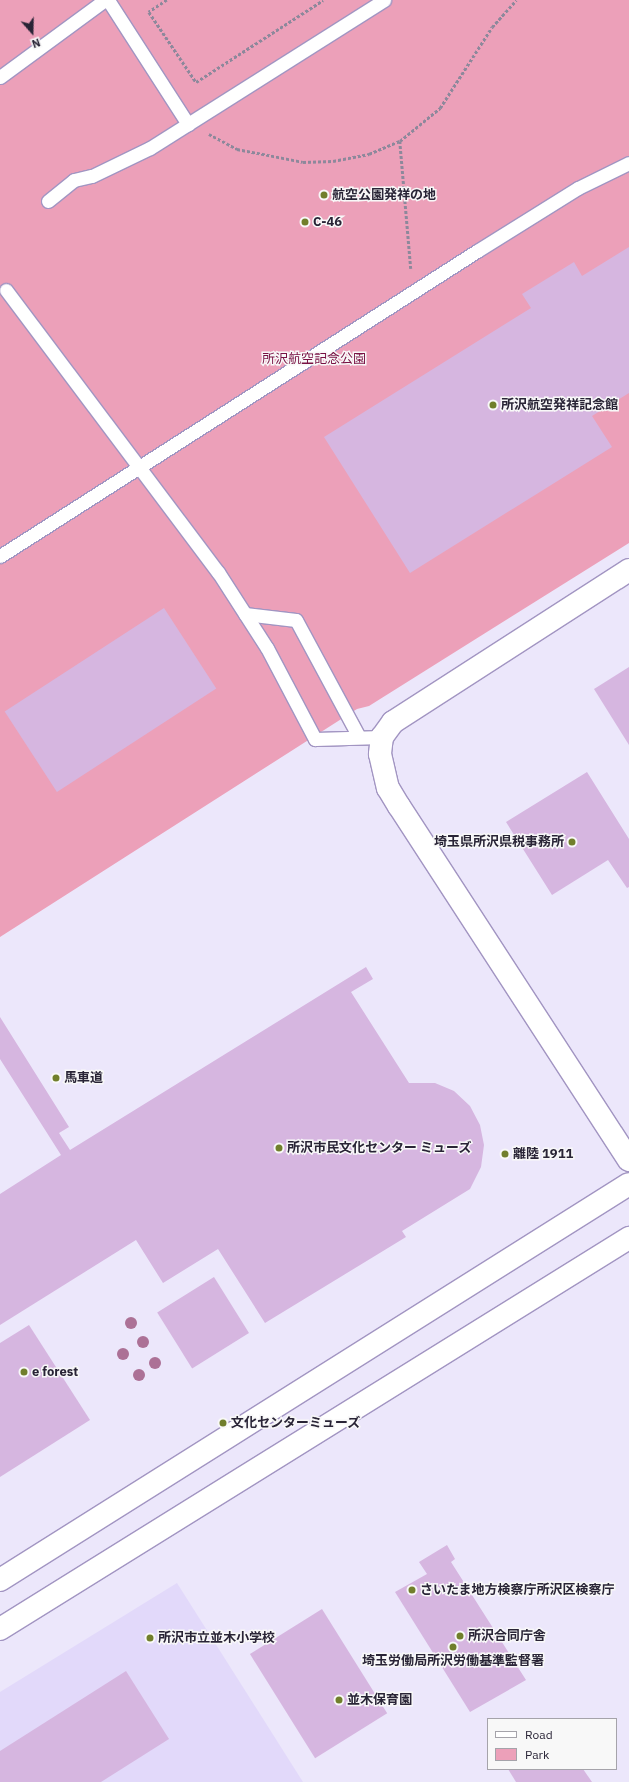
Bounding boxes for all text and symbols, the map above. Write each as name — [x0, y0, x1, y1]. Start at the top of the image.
north arrow — [12, 12, 52, 52]
text: N — [30, 35, 42, 51]
place label: 航空公園発祥の地 — [332, 187, 436, 203]
marker: 航空公園発祥の地 — [319, 190, 329, 200]
place label: C-46 — [313, 214, 342, 230]
marker: C-46 — [300, 217, 310, 227]
park label: 所沢航空記念公園 — [262, 351, 366, 367]
place label: 所沢航空発祥記念館 — [501, 397, 618, 413]
marker: 所沢航空発祥記念館 — [488, 400, 498, 410]
place label: 埼玉県所沢県税事務所 — [434, 834, 564, 850]
marker: 埼玉県所沢県税事務所 — [567, 837, 577, 847]
place label: 馬車道 — [64, 1070, 103, 1086]
marker: 馬車道 — [51, 1073, 61, 1083]
place label: 所沢市民文化センター ミューズ — [287, 1140, 472, 1156]
marker: 所沢市民文化センター ミューズ — [274, 1143, 284, 1153]
place label: 離陸 1911 — [513, 1146, 573, 1162]
marker: 離陸 1911 — [500, 1149, 510, 1159]
place label: e forest — [32, 1364, 78, 1380]
marker: e forest — [19, 1367, 29, 1377]
place label: 文化センターミューズ — [231, 1415, 361, 1431]
marker: 文化センターミューズ — [218, 1418, 228, 1428]
place label: さいたま地方検察庁所沢区検察庁 — [420, 1582, 615, 1598]
marker: さいたま地方検察庁所沢区検察庁 — [407, 1585, 417, 1595]
place label: 所沢合同庁舎 — [468, 1628, 546, 1644]
place label: 所沢市立並木小学校 — [158, 1630, 275, 1646]
marker: 所沢合同庁舎 — [455, 1631, 465, 1641]
marker: 所沢市立並木小学校 — [145, 1633, 155, 1643]
marker: 埼玉労働局所沢労働基準監督署 — [448, 1642, 458, 1652]
place label: 埼玉労働局所沢労働基準監督署 — [362, 1653, 544, 1669]
place label: 並木保育園 — [347, 1692, 412, 1708]
marker: 並木保育園 — [334, 1695, 344, 1705]
legend — [487, 1718, 617, 1770]
text: Road — [525, 1727, 553, 1742]
text: Park — [525, 1747, 549, 1762]

